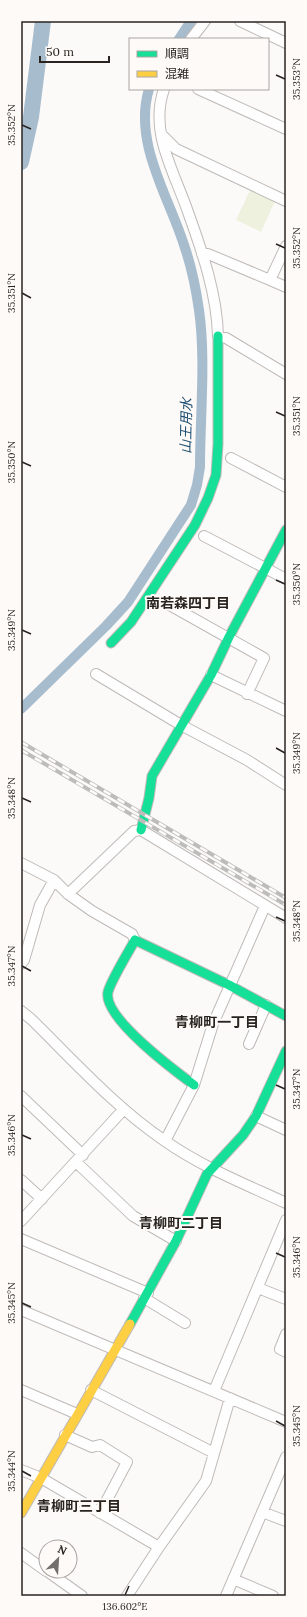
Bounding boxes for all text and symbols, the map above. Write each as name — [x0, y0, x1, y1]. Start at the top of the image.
scale bar — [40, 38, 109, 64]
legend — [129, 38, 269, 90]
text: 50 m — [46, 44, 74, 59]
text: 順調 — [165, 46, 189, 61]
text: 35.353°N — [290, 58, 303, 100]
text: 混雑 — [165, 66, 189, 81]
text: 35.352°N — [5, 104, 18, 146]
text: 35.352°N — [290, 227, 303, 269]
text: 35.351°N — [5, 273, 18, 313]
water label: 山王用水 — [177, 396, 196, 454]
text: 35.351°N — [290, 396, 303, 436]
text: 35.350°N — [5, 440, 18, 483]
text: 35.350°N — [290, 562, 303, 605]
district label: 南若森四丁目 — [146, 594, 230, 612]
text: 35.349°N — [5, 609, 18, 651]
text: 35.349°N — [290, 732, 303, 774]
text: 35.348°N — [5, 777, 18, 819]
text: 35.348°N — [290, 900, 303, 942]
text: 35.347°N — [5, 945, 18, 986]
district label: 青柳町一丁目 — [175, 1013, 259, 1031]
text: 35.347°N — [290, 1068, 303, 1109]
text: 35.346°N — [5, 1114, 18, 1156]
district label: 青柳町二丁目 — [139, 1214, 223, 1232]
text: 35.346°N — [290, 1236, 303, 1278]
text: 35.345°N — [5, 1282, 18, 1324]
text: 35.345°N — [290, 1405, 303, 1447]
text: 35.344°N — [5, 1450, 18, 1492]
district label: 青柳町三丁目 — [37, 1497, 121, 1515]
north arrow — [38, 1539, 78, 1579]
text: N — [55, 1542, 69, 1558]
text: 136.602°E — [103, 1600, 147, 1613]

